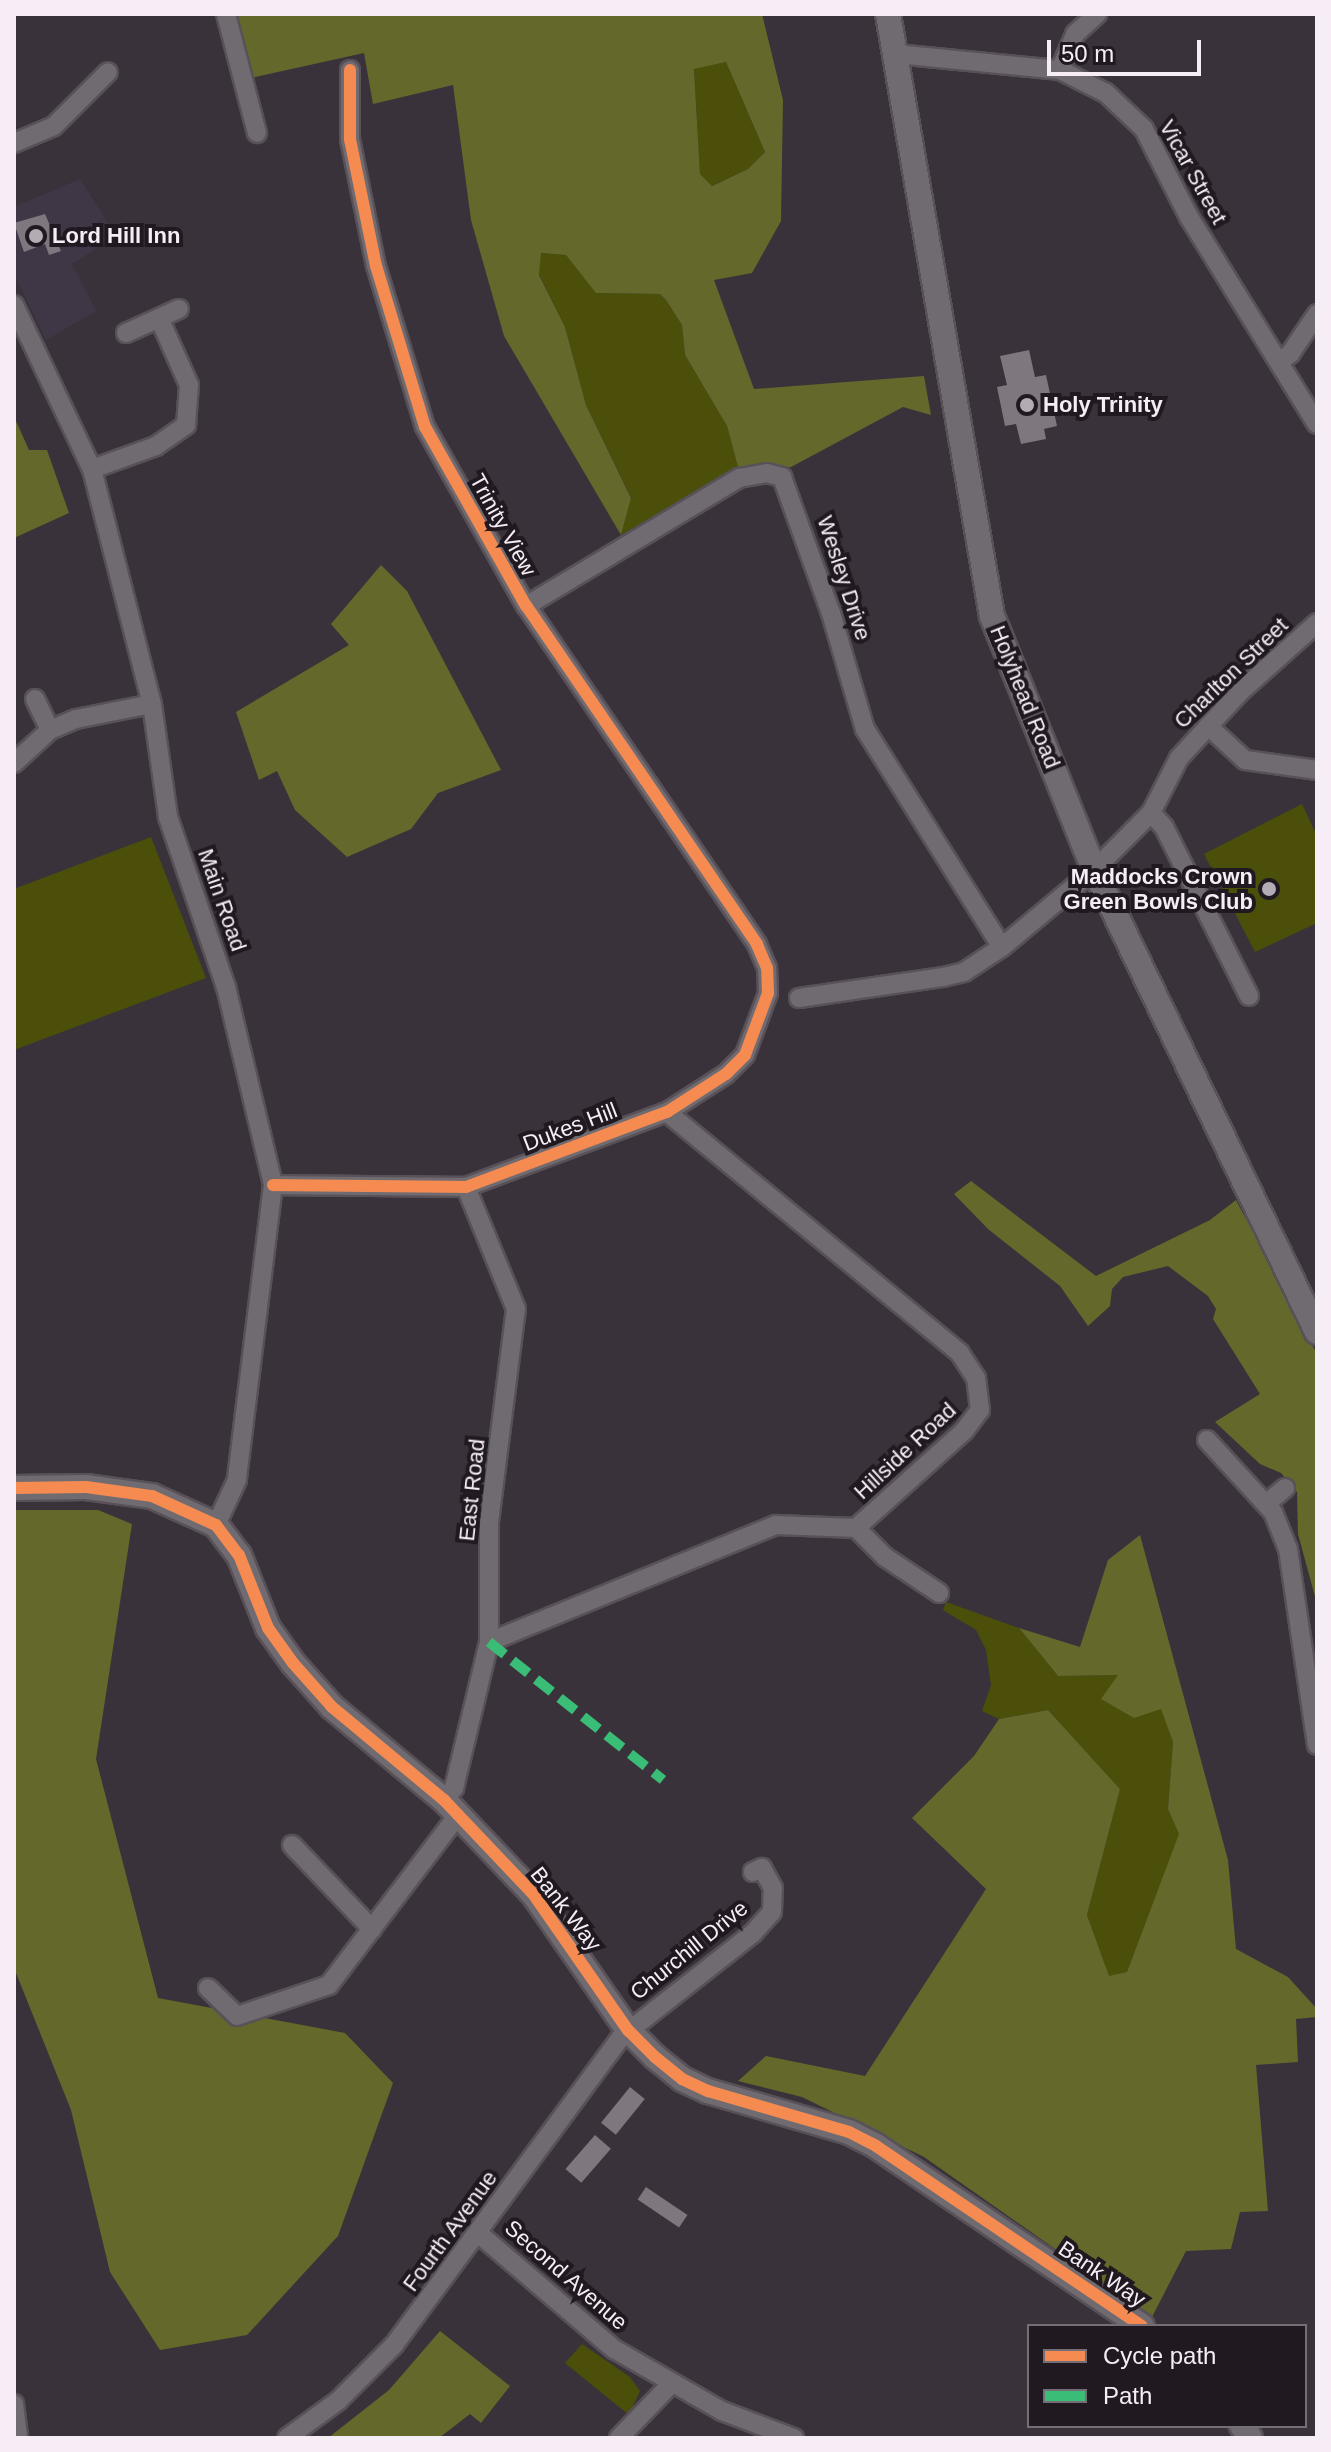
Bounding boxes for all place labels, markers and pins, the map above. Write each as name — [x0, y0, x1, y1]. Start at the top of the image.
place label: Lord Hill Inn — [52, 223, 180, 249]
marker: Lord Hill Inn — [27, 227, 45, 245]
place label: Holy Trinity — [1043, 392, 1163, 418]
marker: Holy Trinity — [1018, 396, 1036, 414]
place label: Maddocks Crown Green Bowls Club — [1064, 863, 1253, 914]
marker: Maddocks Crown Green Bowls Club — [1260, 880, 1278, 898]

